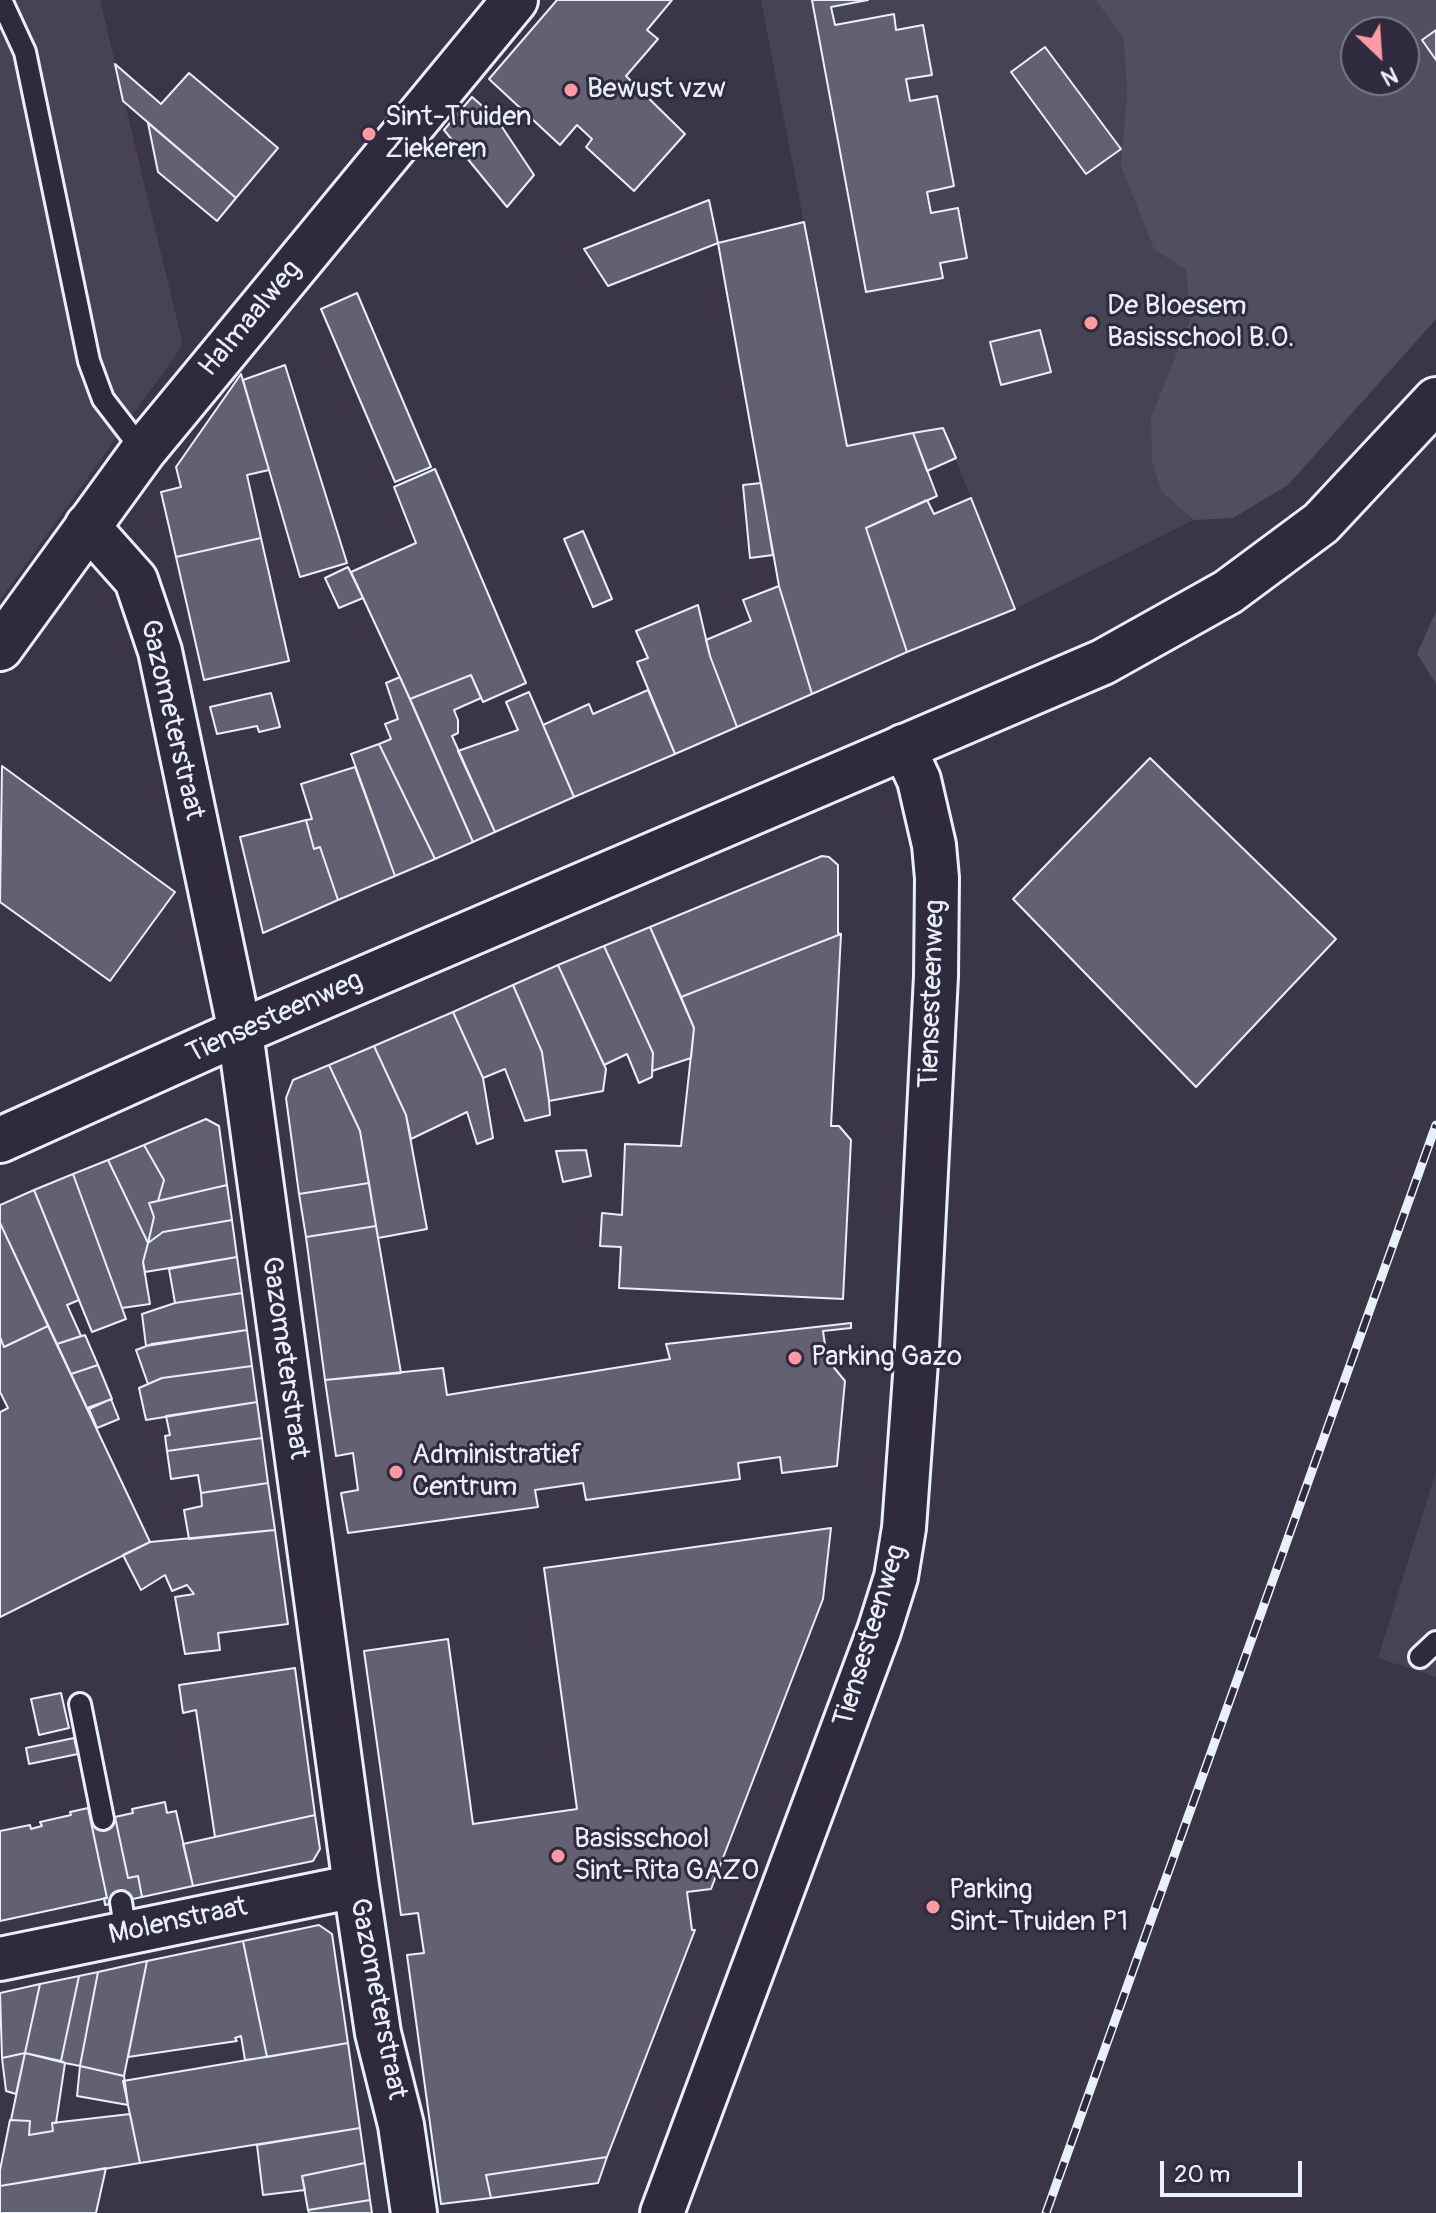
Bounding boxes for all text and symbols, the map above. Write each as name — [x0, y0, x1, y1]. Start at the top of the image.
north arrow — [1340, 16, 1420, 96]
text: N — [1377, 60, 1402, 92]
place label: Bewust vzw — [587, 73, 726, 107]
marker: Bewust vzw — [562, 81, 580, 99]
place label: Sint-Truiden Ziekeren — [385, 101, 532, 167]
marker: Sint-Truiden Ziekeren — [360, 125, 378, 143]
street label: Halmaalweg — [193, 254, 309, 384]
place label: De Bloesem Basisschool B.O. — [1107, 290, 1294, 356]
marker: De Bloesem Basisschool B.O. — [1082, 314, 1100, 332]
street label: Gazometerstraat — [132, 617, 210, 823]
street label: Tiensesteenweg — [913, 899, 953, 1089]
street label: Tiensesteenweg — [182, 964, 368, 1072]
street label: Gazometerstraat — [253, 1254, 315, 1462]
place label: Parking Gazo — [811, 1341, 962, 1375]
marker: Parking Gazo — [786, 1349, 804, 1367]
place label: Administratief Centrum — [412, 1439, 582, 1505]
marker: Administratief Centrum — [387, 1463, 405, 1481]
street label: Tiensesteenweg — [827, 1541, 915, 1731]
place label: Basisschool Sint-Rita GAZO — [574, 1823, 759, 1889]
marker: Basisschool Sint-Rita GAZO — [549, 1847, 567, 1865]
place label: Parking Sint-Truiden P1 — [949, 1874, 1128, 1940]
street label: Molenstraat — [106, 1891, 250, 1953]
street label: Gazometerstraat — [341, 1895, 413, 2103]
marker: Parking Sint-Truiden P1 — [924, 1898, 942, 1916]
scale bar — [1164, 2145, 1306, 2195]
text: 20 m — [1174, 2160, 1230, 2189]

